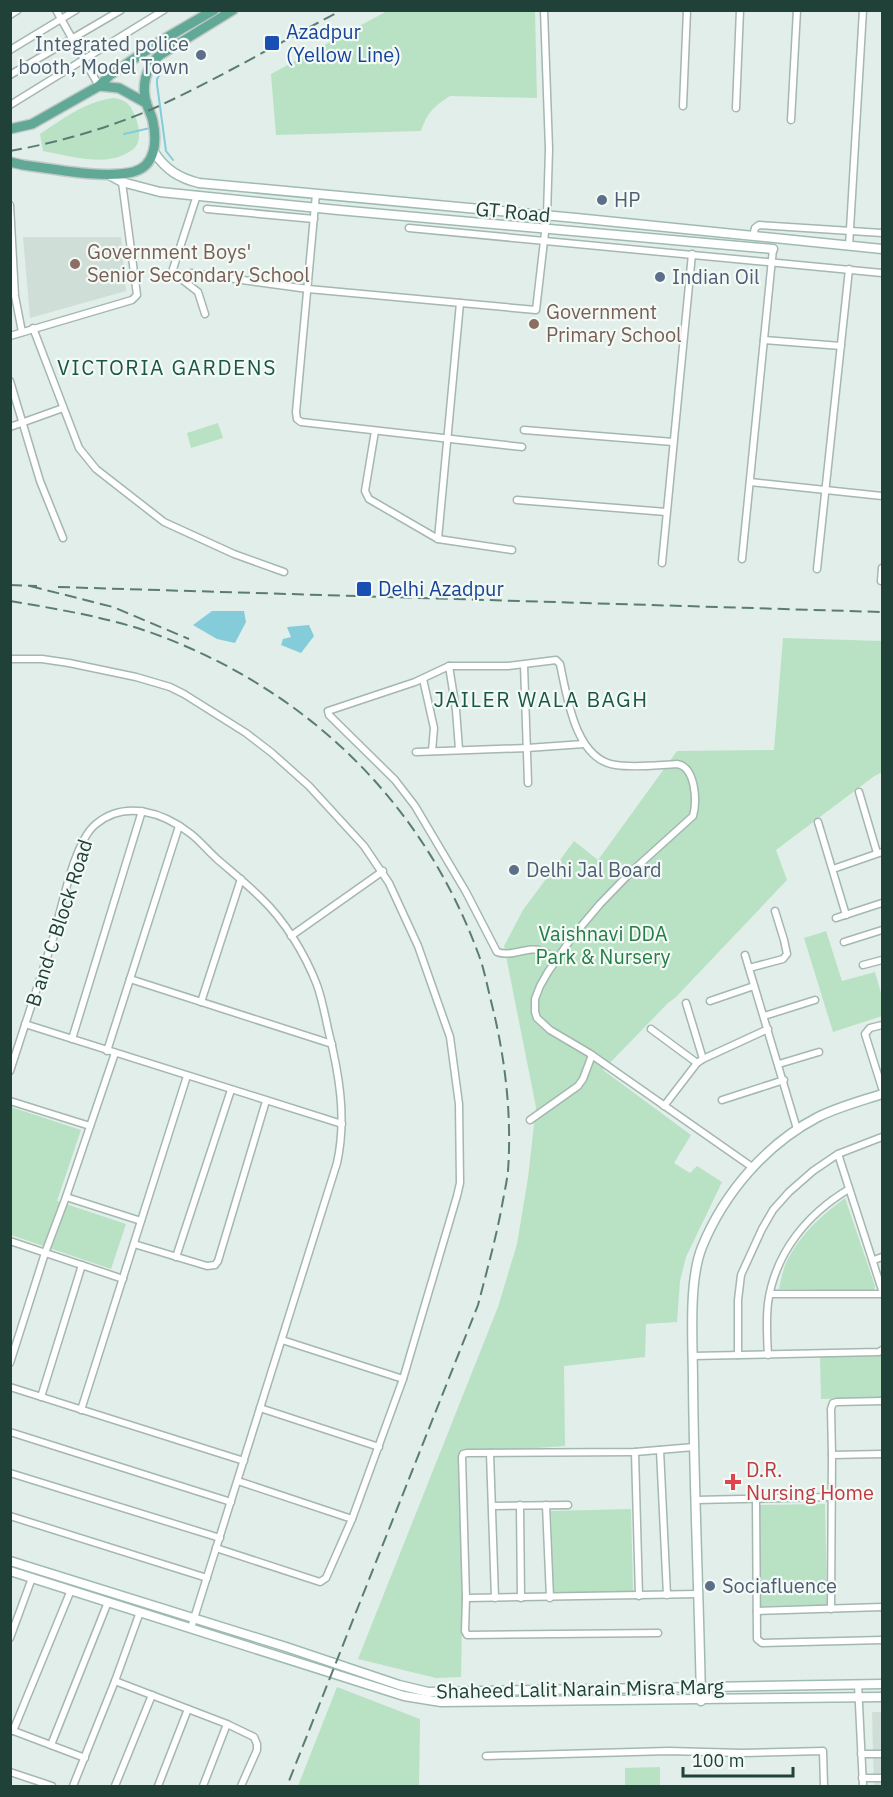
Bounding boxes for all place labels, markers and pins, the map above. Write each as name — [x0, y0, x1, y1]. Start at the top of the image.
place label: Azadpur (Yellow Line) — [286, 18, 401, 68]
place label: Integrated police booth, Model Town — [18, 30, 189, 80]
marker: Azadpur (Yellow Line) — [263, 34, 281, 52]
marker: Integrated police booth, Model Town — [194, 48, 208, 62]
place label: HP — [614, 186, 640, 213]
marker: HP — [595, 193, 609, 207]
place label: Government Boys' Senior Secondary School — [87, 238, 310, 288]
marker: Government Boys' Senior Secondary School — [68, 257, 82, 271]
place label: Indian Oil — [672, 263, 759, 290]
marker: Indian Oil — [653, 270, 667, 284]
place label: Government Primary School — [546, 298, 682, 348]
marker: Government Primary School — [527, 317, 541, 331]
place label: Delhi Azadpur — [378, 575, 504, 602]
marker: Delhi Azadpur — [355, 580, 373, 598]
place label: Delhi Jal Board — [526, 856, 662, 883]
marker: Delhi Jal Board — [507, 863, 521, 877]
place label: D.R. Nursing Home — [746, 1456, 874, 1506]
marker: D.R. Nursing Home — [724, 1473, 742, 1491]
place label: Sociafluence — [722, 1572, 837, 1599]
marker: Sociafluence — [703, 1579, 717, 1593]

